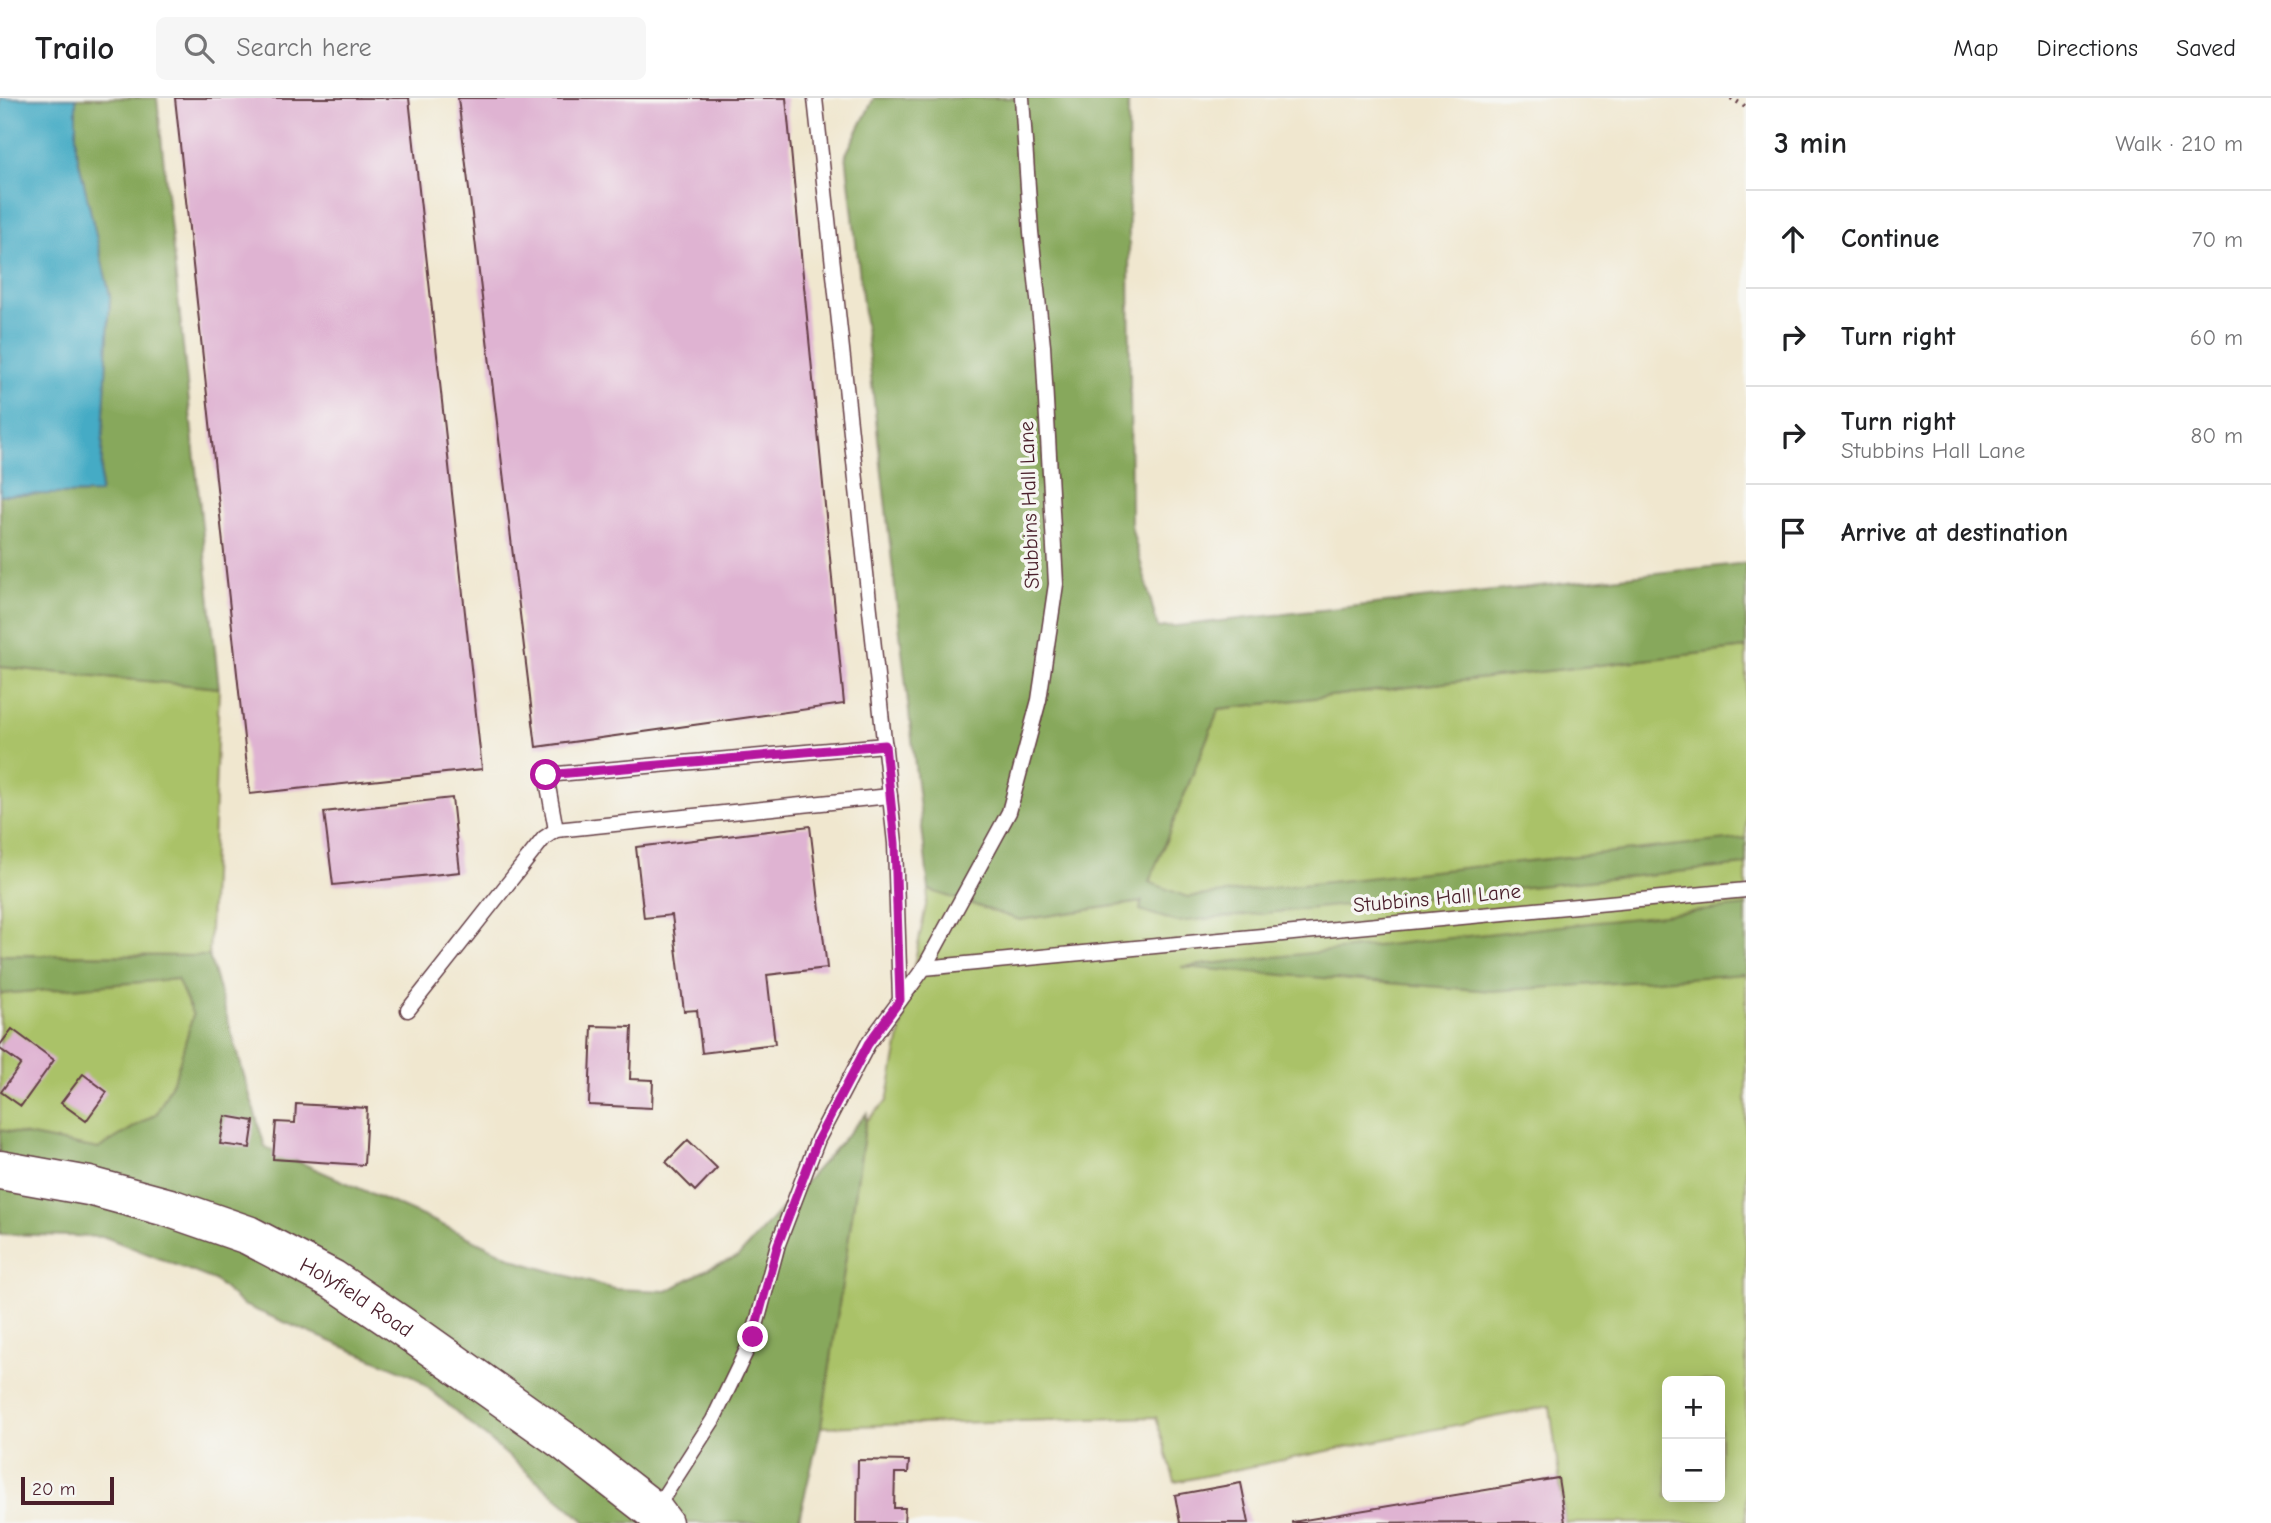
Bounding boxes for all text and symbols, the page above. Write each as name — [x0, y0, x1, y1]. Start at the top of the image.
search box — [156, 17, 646, 80]
text: Trailo — [35, 29, 114, 67]
icon: search — [180, 29, 218, 67]
text: Search here — [236, 33, 372, 63]
text: Map — [1953, 34, 1999, 62]
text: Directions — [2037, 34, 2138, 62]
text: Saved — [2176, 34, 2236, 62]
text: 3 min — [1774, 126, 1847, 161]
text: Walk · 210 m — [2115, 130, 2243, 157]
icon: ahead — [1774, 220, 1812, 258]
text: Continue — [1841, 224, 1939, 254]
text: 70 m — [2191, 226, 2243, 253]
icon: right — [1774, 318, 1812, 356]
text: Turn right — [1841, 322, 1955, 352]
text: 60 m — [2190, 324, 2243, 351]
text: Turn right — [1841, 407, 1955, 437]
icon: right — [1774, 416, 1812, 454]
street label: Stubbins Hall Lane — [1014, 420, 1044, 590]
text: 80 m — [2190, 422, 2243, 449]
text: Stubbins Hall Lane — [1841, 437, 2025, 464]
icon: arrive — [1774, 514, 1812, 552]
text: Arrive at destination — [1841, 518, 2068, 548]
route start — [530, 759, 561, 790]
street label: Stubbins Hall Lane — [1352, 879, 1522, 917]
street label: Holyfield Road — [296, 1252, 418, 1342]
route end — [737, 1321, 768, 1352]
map controls — [1662, 1376, 1725, 1502]
button: + — [1662, 1376, 1725, 1439]
button: − — [1662, 1439, 1725, 1502]
scale bar — [21, 1474, 114, 1506]
text: 20 m — [32, 1478, 76, 1500]

